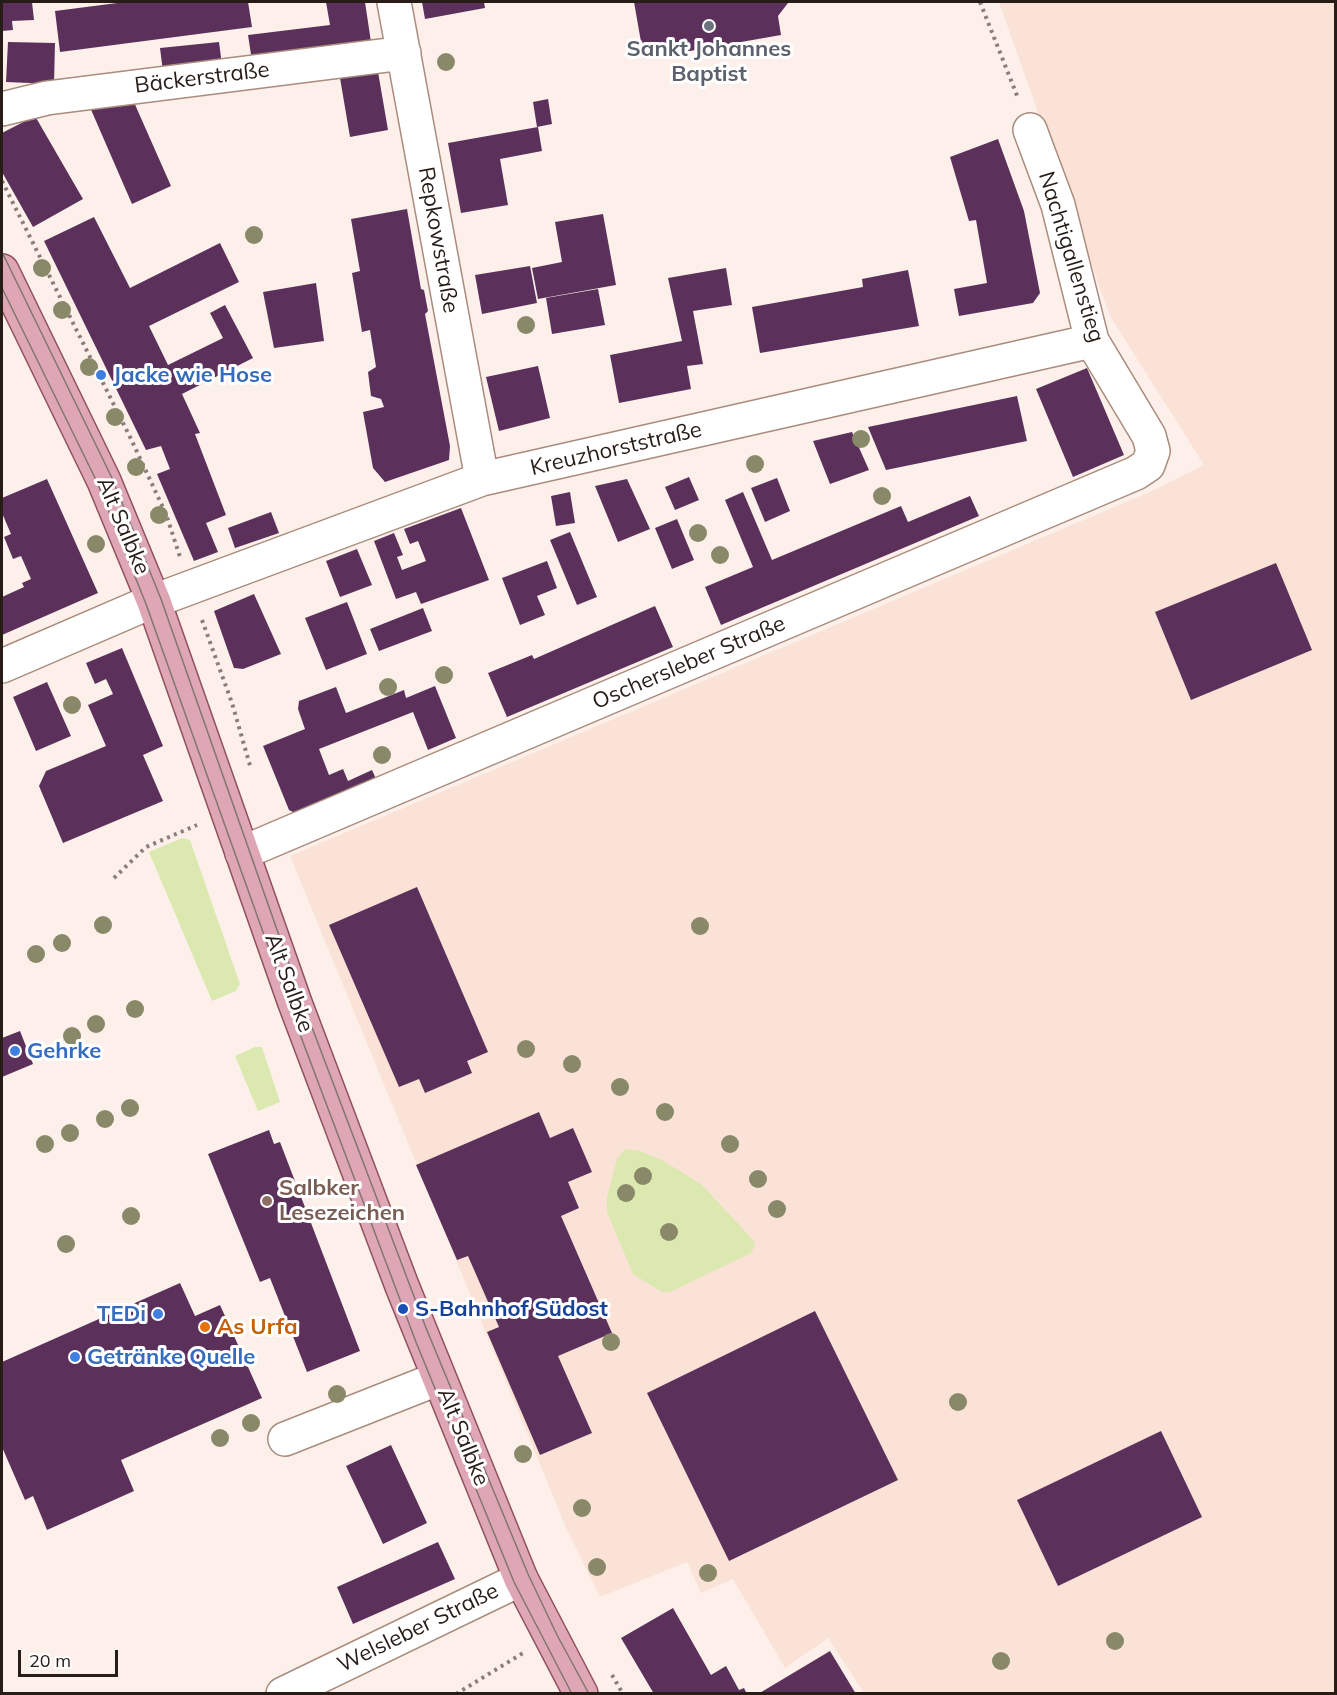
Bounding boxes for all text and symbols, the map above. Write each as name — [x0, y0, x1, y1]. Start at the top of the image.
marker: Sankt Johannes Baptist — [702, 19, 716, 33]
place label: Sankt Johannes Baptist — [627, 36, 791, 88]
street label: Bäckerstraße — [133, 57, 271, 99]
street label: Repkowstraße — [412, 165, 464, 315]
street label: Nachtigallenstieg — [1032, 168, 1110, 346]
place label: Jacke wie Hose — [113, 362, 272, 388]
marker: Jacke wie Hose — [94, 368, 108, 382]
street label: Kreuzhorststraße — [528, 416, 704, 482]
street label: Alt Salbke — [91, 473, 155, 579]
street label: Oschersleber Straße — [589, 610, 789, 716]
street label: Alt Salbke — [259, 930, 319, 1036]
place label: Gehrke — [27, 1038, 101, 1064]
marker: Gehrke — [8, 1044, 22, 1058]
place label: Salbker Lesezeichen — [279, 1175, 405, 1226]
marker: Salbker Lesezeichen — [260, 1194, 274, 1208]
place label: S-Bahnhof Südost — [415, 1296, 608, 1322]
place label: TEDi — [97, 1301, 146, 1327]
marker: S-Bahnhof Südost — [396, 1302, 410, 1316]
marker: TEDi — [151, 1307, 165, 1321]
place label: As Urfa — [217, 1314, 298, 1340]
marker: As Urfa — [198, 1320, 212, 1334]
place label: Getränke Quelle — [87, 1344, 255, 1370]
marker: Getränke Quelle — [68, 1350, 82, 1364]
street label: Alt Salbke — [431, 1384, 495, 1490]
street label: Welsleber Straße — [333, 1578, 503, 1678]
scale bar — [21, 1638, 122, 1676]
text: 20 m — [29, 1649, 71, 1672]

